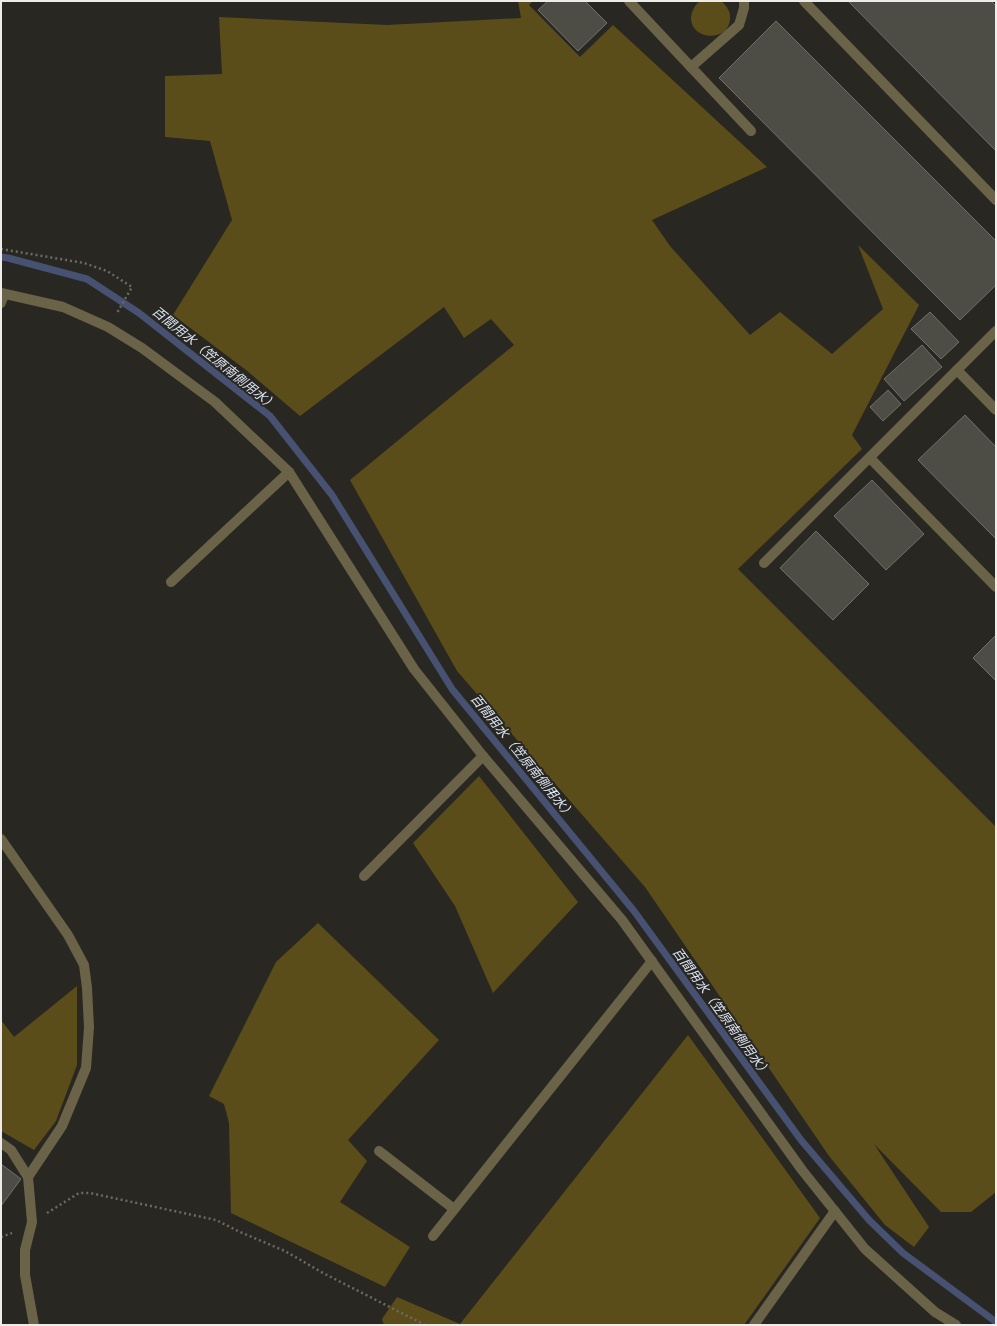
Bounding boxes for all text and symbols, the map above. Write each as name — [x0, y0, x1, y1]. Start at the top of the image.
water label: 百間用水（笠原南側用水） — [149, 303, 281, 414]
water label: 百間用水（笠原南側用水） — [467, 690, 578, 822]
water label: 百間用水（笠原南側用水） — [669, 944, 774, 1080]

